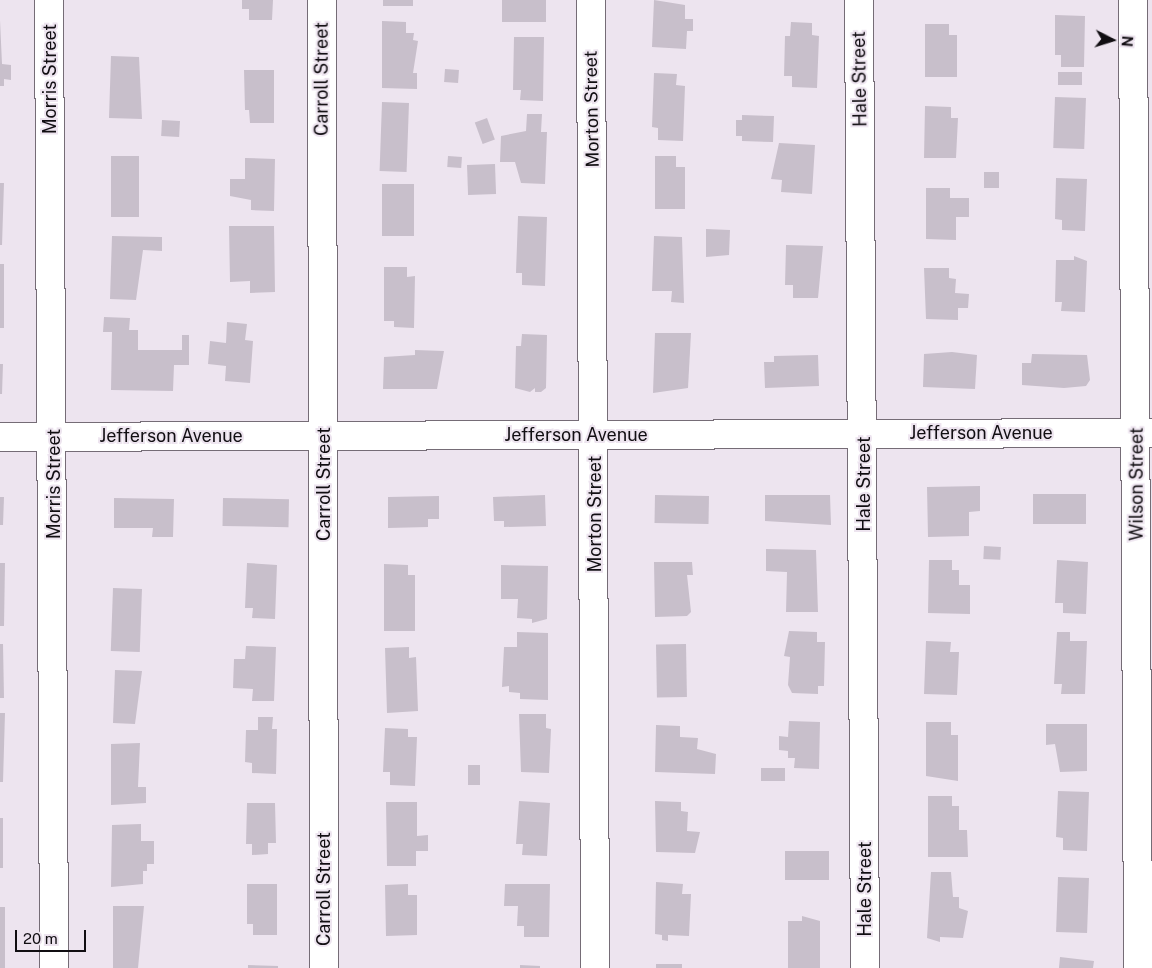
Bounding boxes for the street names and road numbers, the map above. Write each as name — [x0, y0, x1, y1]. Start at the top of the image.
street label: Carroll Street — [311, 22, 333, 136]
street label: Morris Street — [39, 24, 61, 134]
street label: Hale Street — [848, 31, 872, 127]
street label: Morton Street — [580, 50, 604, 168]
street label: Jefferson Avenue — [909, 422, 1053, 444]
street label: Jefferson Avenue — [504, 424, 648, 446]
street label: Jefferson Avenue — [99, 425, 243, 447]
street label: Carroll Street — [313, 427, 335, 541]
street label: Wilson Street — [1126, 427, 1148, 541]
street label: Morris Street — [43, 429, 65, 539]
street label: Hale Street — [853, 436, 875, 532]
street label: Morton Street — [584, 455, 606, 573]
street label: Carroll Street — [313, 832, 335, 946]
street label: Hale Street — [854, 841, 876, 937]

